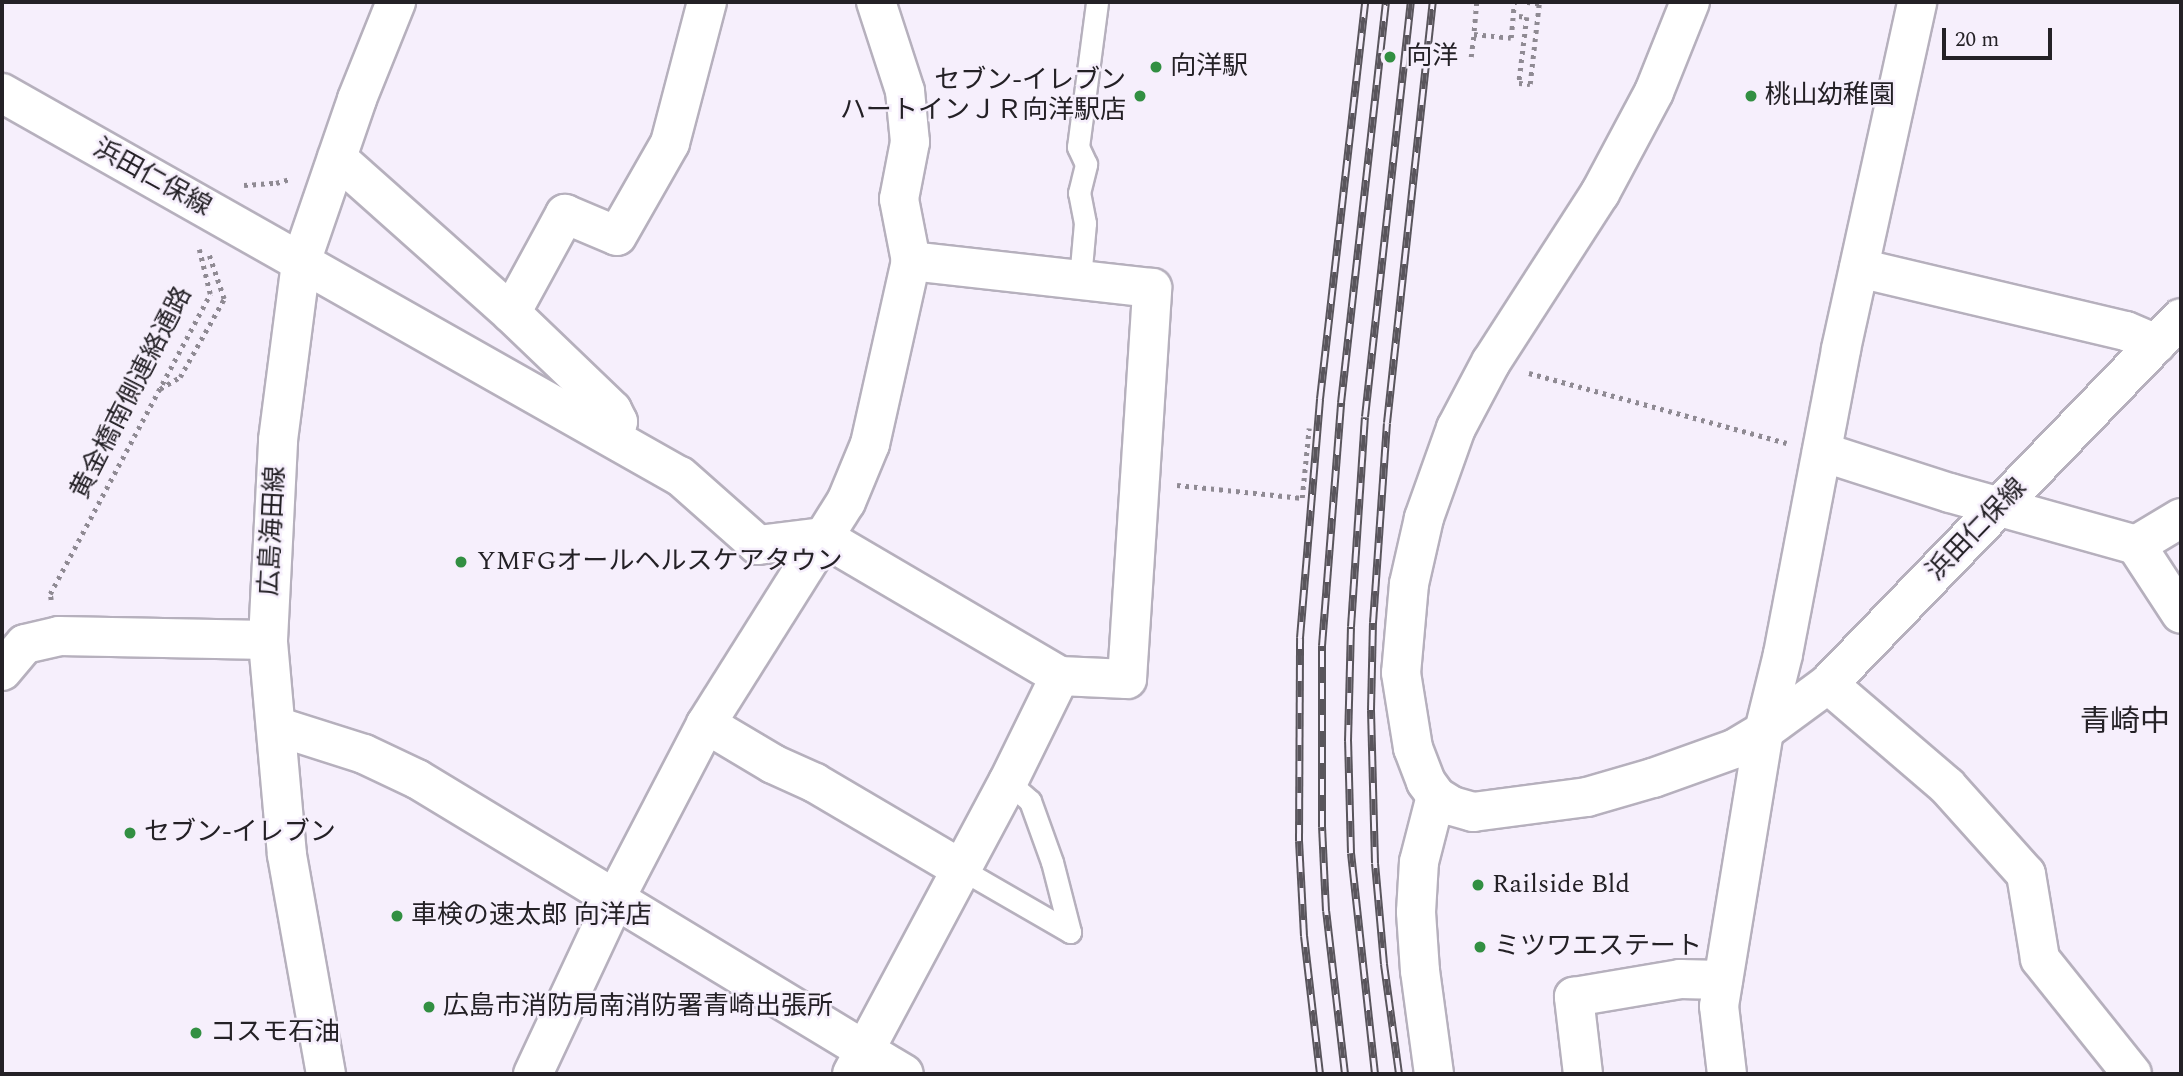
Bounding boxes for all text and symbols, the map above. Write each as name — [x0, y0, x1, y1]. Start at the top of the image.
scale bar — [1945, 14, 2055, 58]
text: 20 m — [1955, 24, 1999, 56]
place label: 向洋 — [1406, 41, 1458, 73]
marker: 向洋 — [1380, 47, 1400, 67]
place label: 向洋駅 — [1170, 51, 1248, 83]
marker: 向洋駅 — [1148, 59, 1164, 75]
place label: セブン-イレブン ハートインＪＲ向洋駅店 — [840, 65, 1126, 126]
place label: 桃山幼稚園 — [1765, 80, 1895, 112]
marker: セブン-イレブン ハートインＪＲ向洋駅店 — [1132, 88, 1148, 104]
marker: 桃山幼稚園 — [1743, 88, 1759, 104]
street label: 浜田仁保線 — [88, 133, 216, 223]
street label: 黄金橋南側連絡通路 — [65, 282, 199, 504]
street label: 広島海田線 — [254, 465, 292, 597]
street label: 浜田仁保線 — [1921, 472, 2033, 588]
place label: YMFGオールヘルスケアタウン — [477, 546, 843, 578]
marker: YMFGオールヘルスケアタウン — [451, 552, 471, 572]
district label: 青崎中 — [2080, 704, 2170, 740]
place label: セブン-イレブン — [144, 817, 336, 849]
marker: セブン-イレブン — [122, 825, 138, 841]
place label: Railside Bld — [1492, 869, 1630, 901]
marker: Railside Bld — [1470, 877, 1486, 893]
place label: 車検の速太郎 向洋店 — [411, 900, 651, 932]
marker: 車検の速太郎 向洋店 — [389, 908, 405, 924]
place label: ミツワエステート — [1494, 931, 1702, 963]
marker: ミツワエステート — [1472, 939, 1488, 955]
place label: 広島市消防局南消防署青崎出張所 — [443, 991, 833, 1023]
marker: 広島市消防局南消防署青崎出張所 — [421, 999, 437, 1015]
place label: コスモ石油 — [210, 1017, 340, 1049]
marker: コスモ石油 — [188, 1025, 204, 1041]

